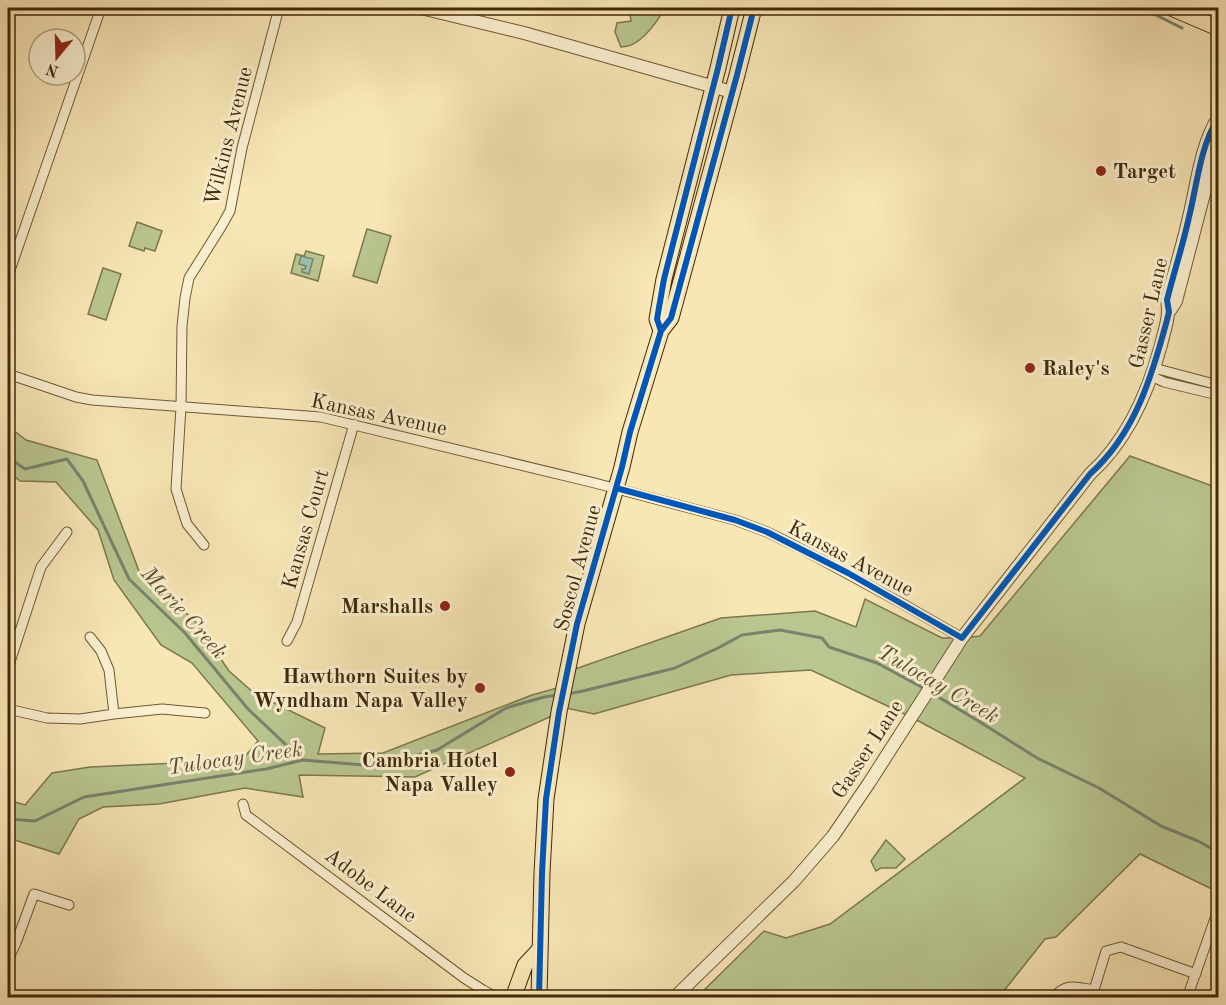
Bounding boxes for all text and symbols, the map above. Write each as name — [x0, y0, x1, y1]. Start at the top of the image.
north arrow — [27, 27, 87, 87]
text: N — [44, 59, 61, 79]
street label: Wilkins Avenue — [202, 65, 257, 208]
place label: Target — [1113, 162, 1176, 183]
marker: Target — [1094, 164, 1108, 178]
street label: Gasser Lane — [1126, 256, 1172, 371]
place label: Raley's — [1042, 359, 1109, 380]
marker: Raley's — [1023, 361, 1037, 375]
street label: Kansas Avenue — [309, 391, 449, 440]
street label: Kansas Court — [279, 467, 334, 592]
street label: Soscol Avenue — [551, 503, 605, 634]
street label: Kansas Avenue — [784, 517, 916, 601]
water label: Marie Creek — [136, 562, 231, 664]
place label: Marshalls — [341, 597, 433, 618]
marker: Marshalls — [438, 599, 452, 613]
water label: Tulocay Creek — [874, 641, 1003, 728]
place label: Hawthorn Suites by Wyndham Napa Valley — [253, 667, 468, 712]
marker: Hawthorn Suites by Wyndham Napa Valley — [473, 681, 487, 695]
street label: Gasser Lane — [829, 697, 908, 803]
water label: Tulocay Creek — [166, 739, 304, 779]
place label: Cambria Hotel Napa Valley — [362, 751, 498, 796]
marker: Cambria Hotel Napa Valley — [503, 765, 517, 779]
street label: Adobe Lane — [320, 845, 420, 927]

